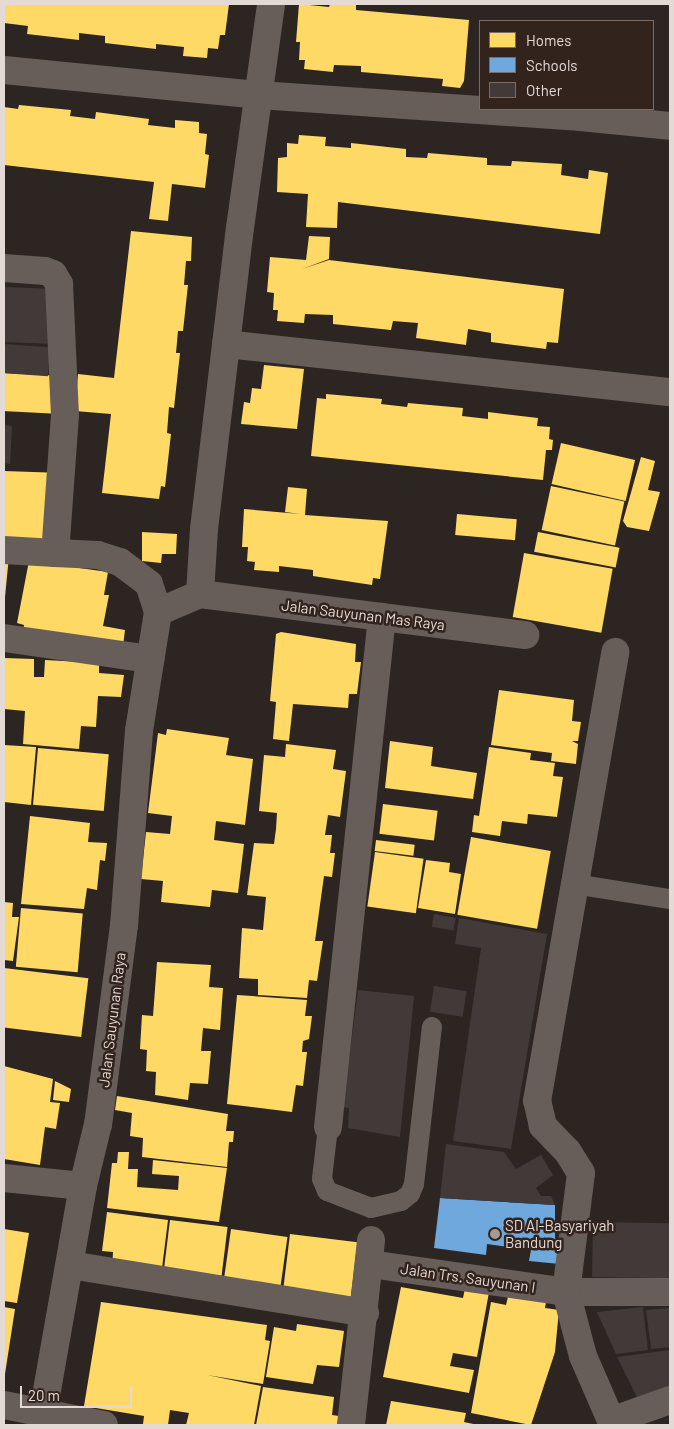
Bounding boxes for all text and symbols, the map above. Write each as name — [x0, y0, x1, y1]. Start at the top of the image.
legend — [479, 20, 654, 110]
text: Homes — [526, 31, 571, 49]
text: Schools — [526, 56, 578, 74]
text: Other — [526, 81, 562, 99]
street label: Jalan Sauyunan Mas Raya — [280, 596, 446, 634]
street label: Jalan Sauyunan Raya — [95, 951, 129, 1089]
place label: SD Al-Basyariyah Bandung — [505, 1216, 614, 1251]
marker: SD Al-Basyariyah Bandung — [489, 1228, 501, 1240]
street label: Jalan Trs. Sauyunan I — [399, 1260, 537, 1296]
scale bar — [22, 1376, 135, 1408]
text: 20 m — [28, 1386, 60, 1404]

